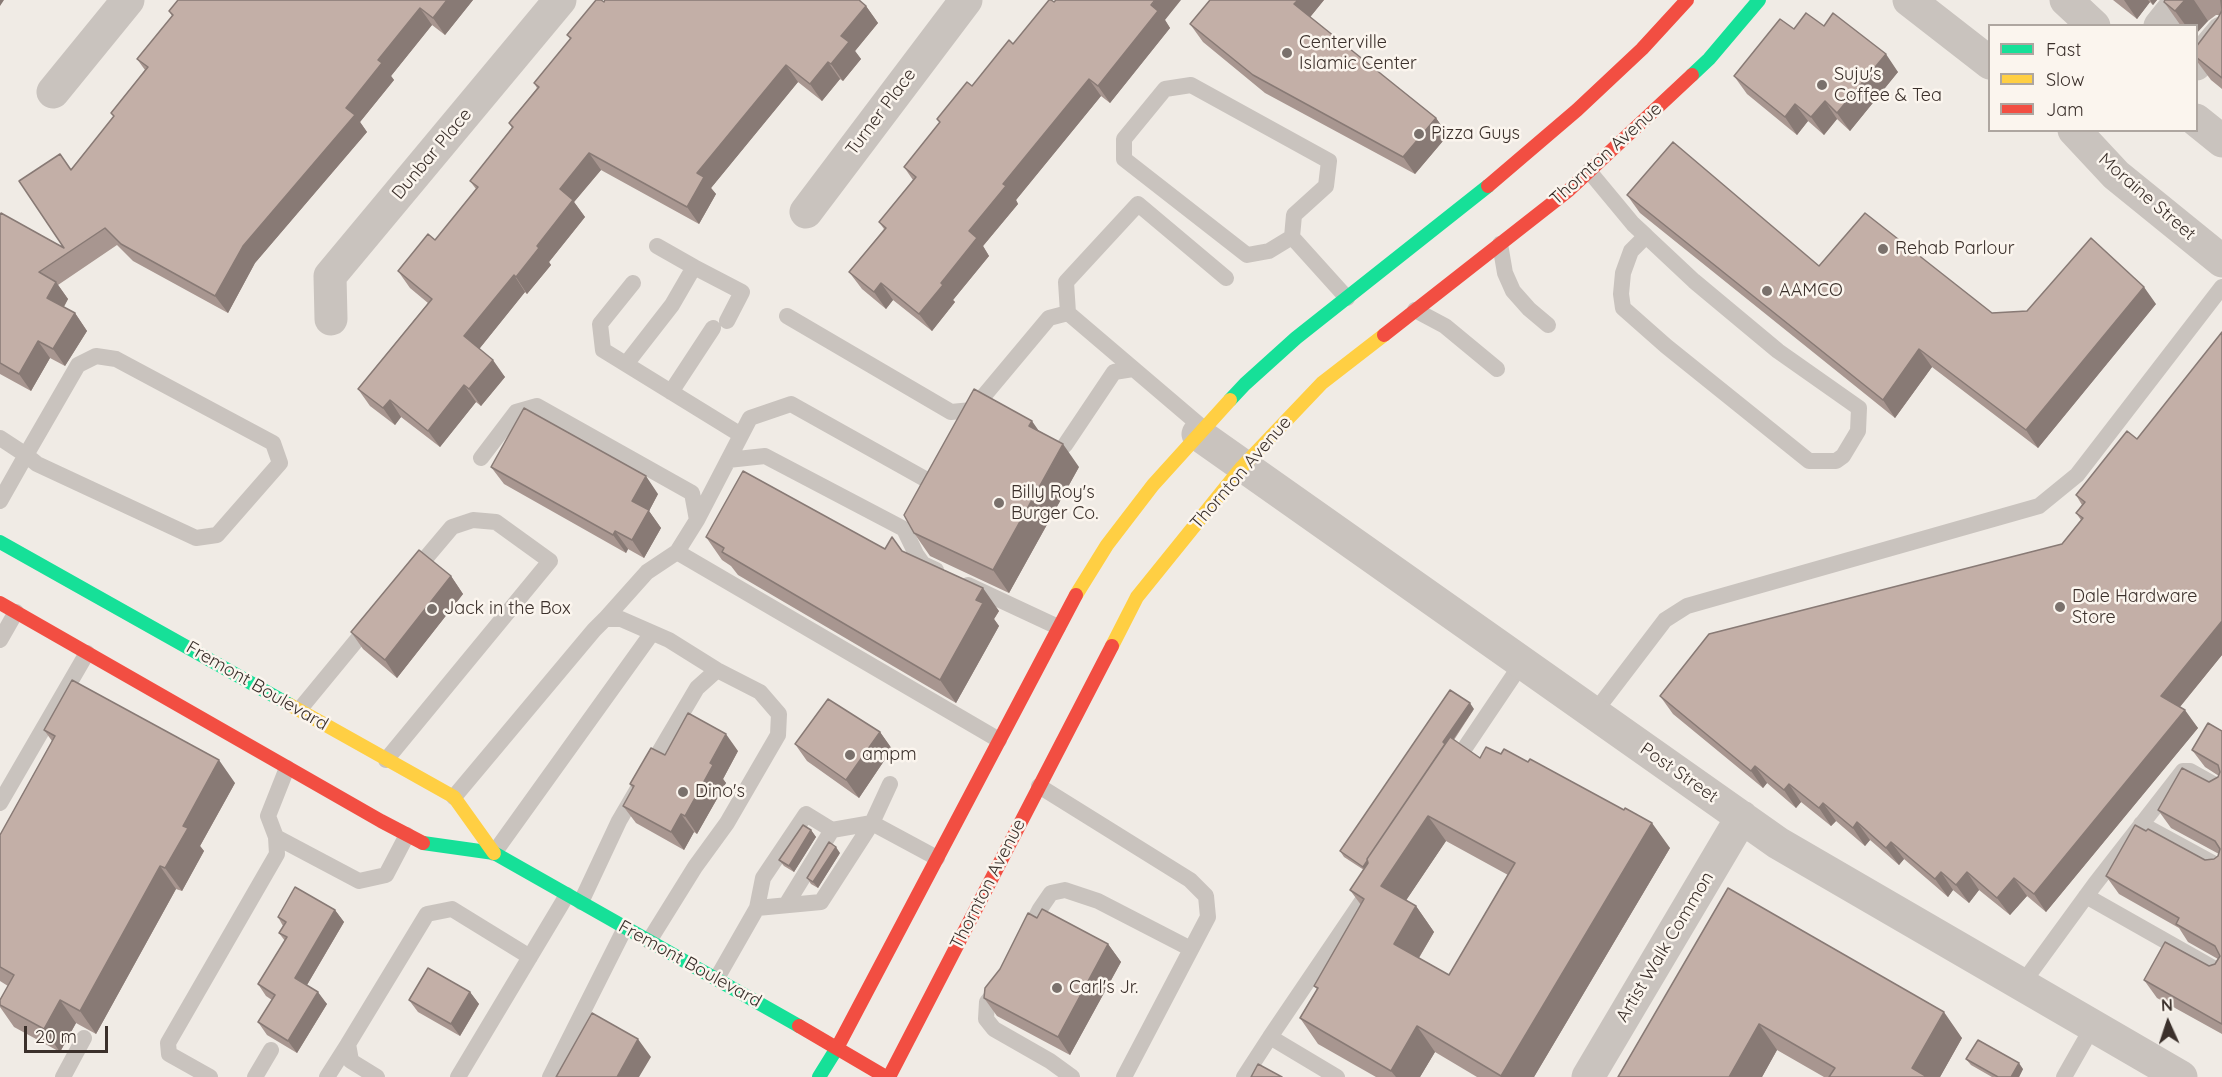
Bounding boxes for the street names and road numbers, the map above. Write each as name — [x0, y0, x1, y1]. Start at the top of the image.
street label: Turner Place — [841, 64, 921, 160]
street label: Thornton Avenue — [1546, 98, 1666, 210]
street label: Dunbar Place — [388, 104, 476, 204]
street label: Moraine Street — [2094, 149, 2200, 245]
street label: Thornton Avenue — [1186, 412, 1296, 534]
street label: Fremont Boulevard — [182, 637, 332, 735]
street label: Post Street — [1636, 738, 1722, 808]
street label: Thornton Avenue — [946, 815, 1030, 953]
street label: Artist Walk Common — [1612, 868, 1718, 1026]
street label: Fremont Boulevard — [615, 916, 765, 1012]

